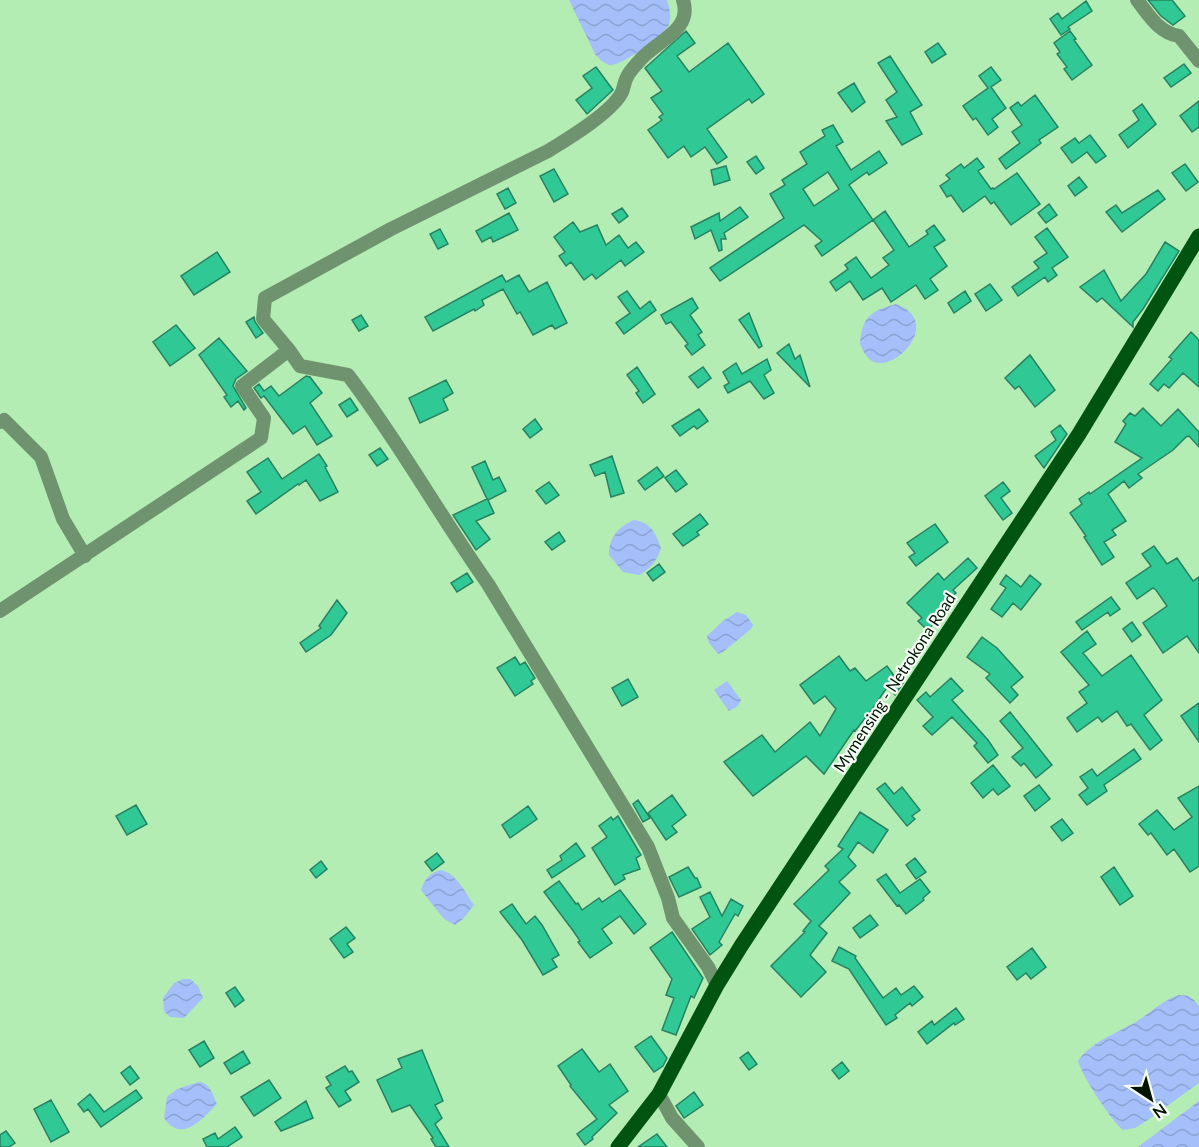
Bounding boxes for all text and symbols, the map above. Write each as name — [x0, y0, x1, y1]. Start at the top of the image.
street label: Mymensing - Netrokona Road — [829, 589, 959, 775]
north arrow — [1121, 1069, 1181, 1129]
text: N — [1150, 1100, 1171, 1123]

